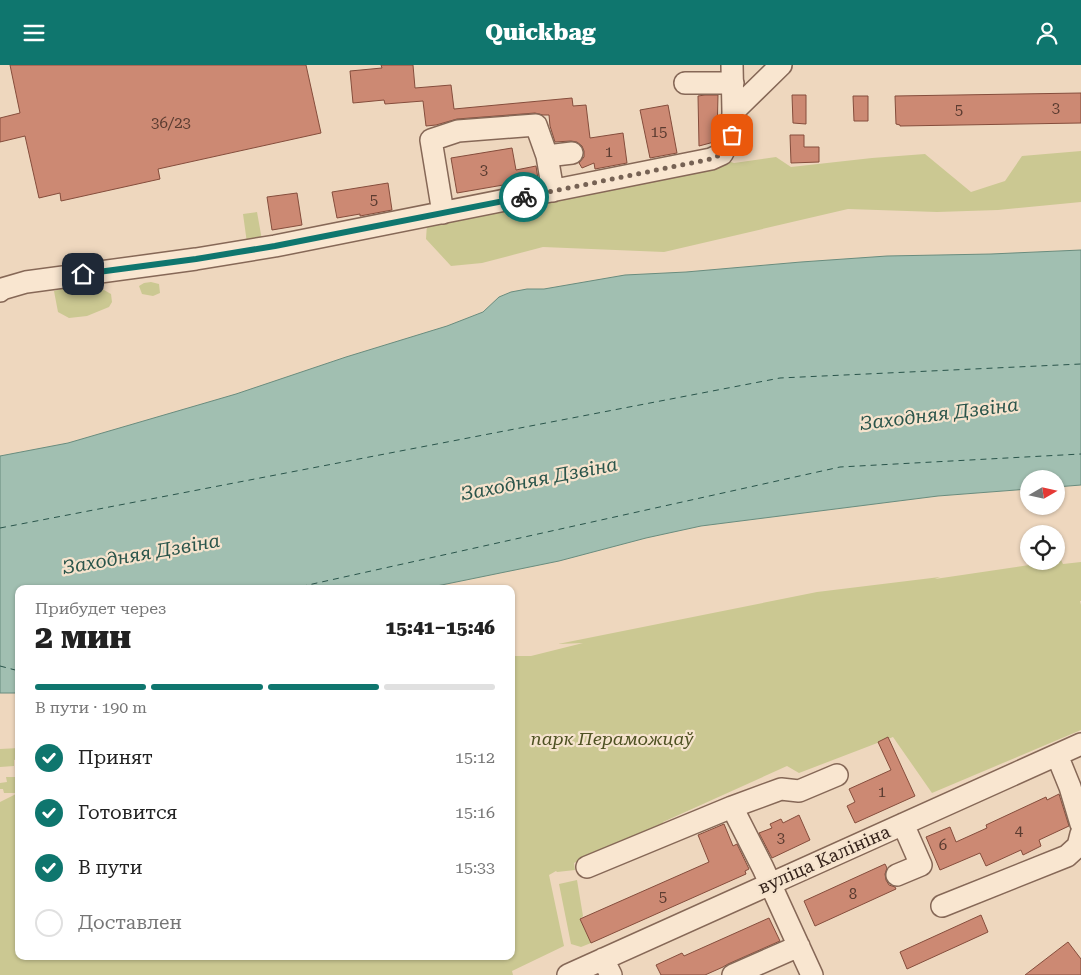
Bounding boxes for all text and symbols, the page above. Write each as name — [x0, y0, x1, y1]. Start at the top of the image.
icon: menu — [20, 19, 48, 47]
icon: person — [1033, 19, 1061, 47]
text: Quickbag — [485, 20, 596, 45]
house number: 3 — [1052, 99, 1060, 117]
house number: 5 — [955, 101, 963, 119]
house number: 36/23 — [151, 114, 191, 132]
pin — [711, 114, 753, 156]
icon: bag — [718, 121, 746, 149]
house number: 15 — [651, 123, 667, 141]
house number: 1 — [605, 143, 613, 161]
house number: 3 — [480, 161, 488, 179]
courier — [499, 172, 549, 222]
icon: bike — [510, 183, 538, 211]
house number: 5 — [370, 191, 378, 209]
pin — [62, 253, 104, 295]
icon: home — [69, 260, 97, 288]
water label: Заходняя Дзвіна — [858, 393, 1020, 435]
water label: Заходняя Дзвіна — [458, 452, 620, 506]
north arrow — [1020, 470, 1065, 515]
map controls — [1020, 470, 1065, 570]
button: locate — [1020, 525, 1065, 570]
water label: Заходняя Дзвіна — [60, 529, 222, 579]
text: Прибудет через — [35, 599, 166, 618]
text: 15:41–15:46 — [386, 616, 495, 639]
text: 2 мин — [35, 618, 131, 656]
text: В пути · 190 m — [35, 698, 147, 717]
park label: парк Пераможцаў — [531, 728, 694, 749]
icon: check — [35, 744, 63, 772]
text: Принят — [78, 746, 153, 769]
text: 15:12 — [455, 748, 495, 767]
house number: 1 — [878, 783, 886, 801]
icon: check — [35, 799, 63, 827]
text: Готовится — [78, 801, 177, 824]
text: 15:16 — [455, 803, 495, 822]
street label: вуліца Калініна — [755, 820, 894, 898]
house number: 4 — [1015, 822, 1024, 840]
house number: 3 — [777, 829, 785, 847]
house number: 6 — [939, 836, 947, 854]
icon: check — [35, 854, 63, 882]
text: В пути — [78, 856, 142, 879]
text: 15:33 — [455, 858, 495, 877]
house number: 8 — [849, 885, 857, 903]
house number: 5 — [659, 888, 667, 906]
text: Доставлен — [78, 911, 182, 934]

